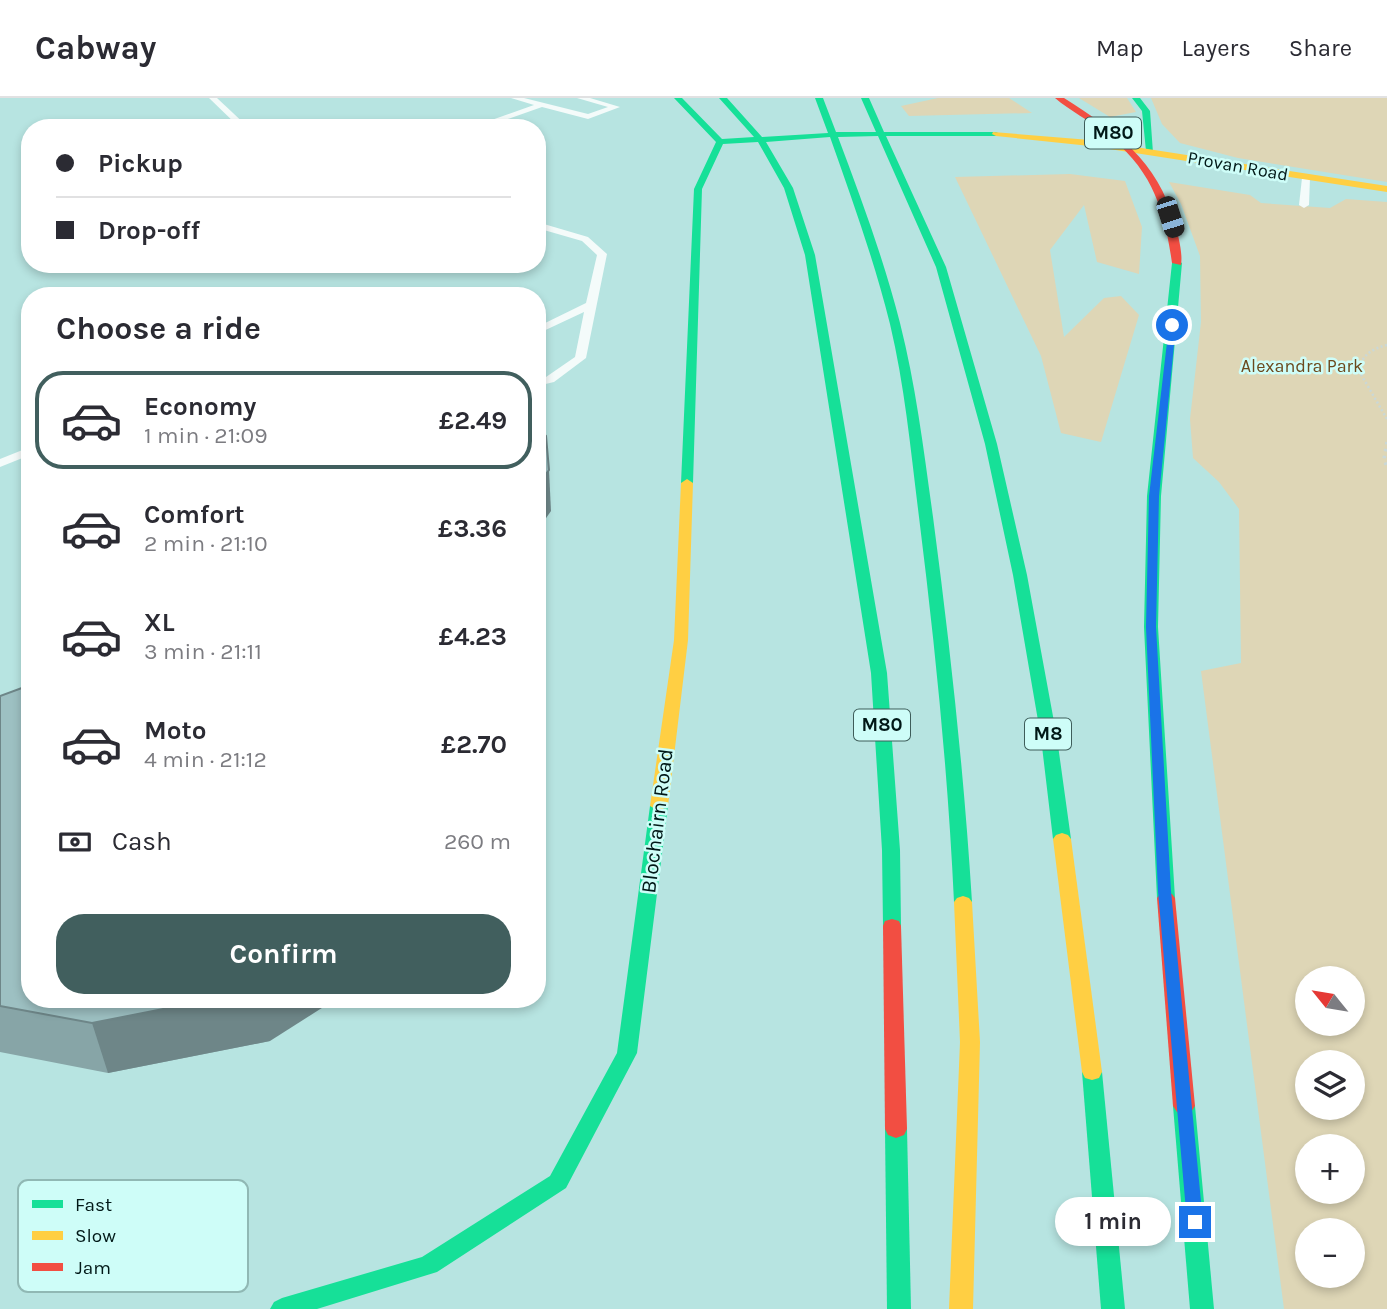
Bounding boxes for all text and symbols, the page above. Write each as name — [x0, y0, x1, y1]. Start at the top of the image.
text: Cabway — [35, 29, 156, 67]
text: Map — [1096, 34, 1144, 62]
text: Layers — [1182, 34, 1251, 62]
text: Share — [1289, 34, 1352, 62]
road number: M80 — [1085, 118, 1141, 148]
street label: Provan Road — [1186, 146, 1290, 186]
text: Pickup — [98, 148, 183, 179]
car — [1154, 194, 1187, 240]
text: Drop-off — [98, 215, 200, 246]
route start — [1156, 309, 1188, 341]
text: Choose a ride — [56, 310, 261, 347]
park label: Alexandra Park — [1241, 355, 1363, 377]
icon: car — [60, 389, 123, 452]
text: Economy — [144, 391, 256, 422]
text: £2.49 — [439, 405, 507, 436]
text: 1 min · 21:09 — [144, 422, 268, 449]
icon: car — [60, 497, 123, 560]
text: Comfort — [144, 499, 245, 530]
text: £3.36 — [438, 513, 507, 544]
text: 2 min · 21:10 — [144, 530, 268, 557]
icon: car — [60, 605, 123, 668]
text: XL — [144, 607, 175, 638]
text: £4.23 — [438, 621, 507, 652]
text: 3 min · 21:11 — [144, 638, 262, 665]
road number: M80 — [854, 710, 910, 740]
icon: car — [60, 713, 123, 776]
text: Moto — [144, 715, 206, 746]
road number: M8 — [1025, 719, 1071, 750]
text: £2.70 — [441, 729, 507, 760]
text: 4 min · 21:12 — [144, 746, 267, 773]
street label: Blochairn Road — [636, 747, 678, 895]
icon: cash — [56, 823, 94, 861]
text: Cash — [112, 826, 172, 857]
text: 260 m — [444, 828, 511, 855]
button: Confirm — [56, 914, 511, 994]
north arrow — [1295, 966, 1365, 1036]
map controls — [1295, 966, 1365, 1288]
button: layers — [1295, 1050, 1365, 1120]
button: + — [1295, 1134, 1365, 1204]
legend — [18, 1180, 248, 1292]
text: Fast — [75, 1194, 112, 1216]
callout: 1 min — [1055, 1198, 1170, 1246]
route end — [1179, 1206, 1211, 1238]
text: 1 min — [1084, 1208, 1142, 1235]
button: − — [1295, 1218, 1365, 1288]
text: Slow — [75, 1225, 116, 1247]
text: Jam — [75, 1257, 111, 1279]

